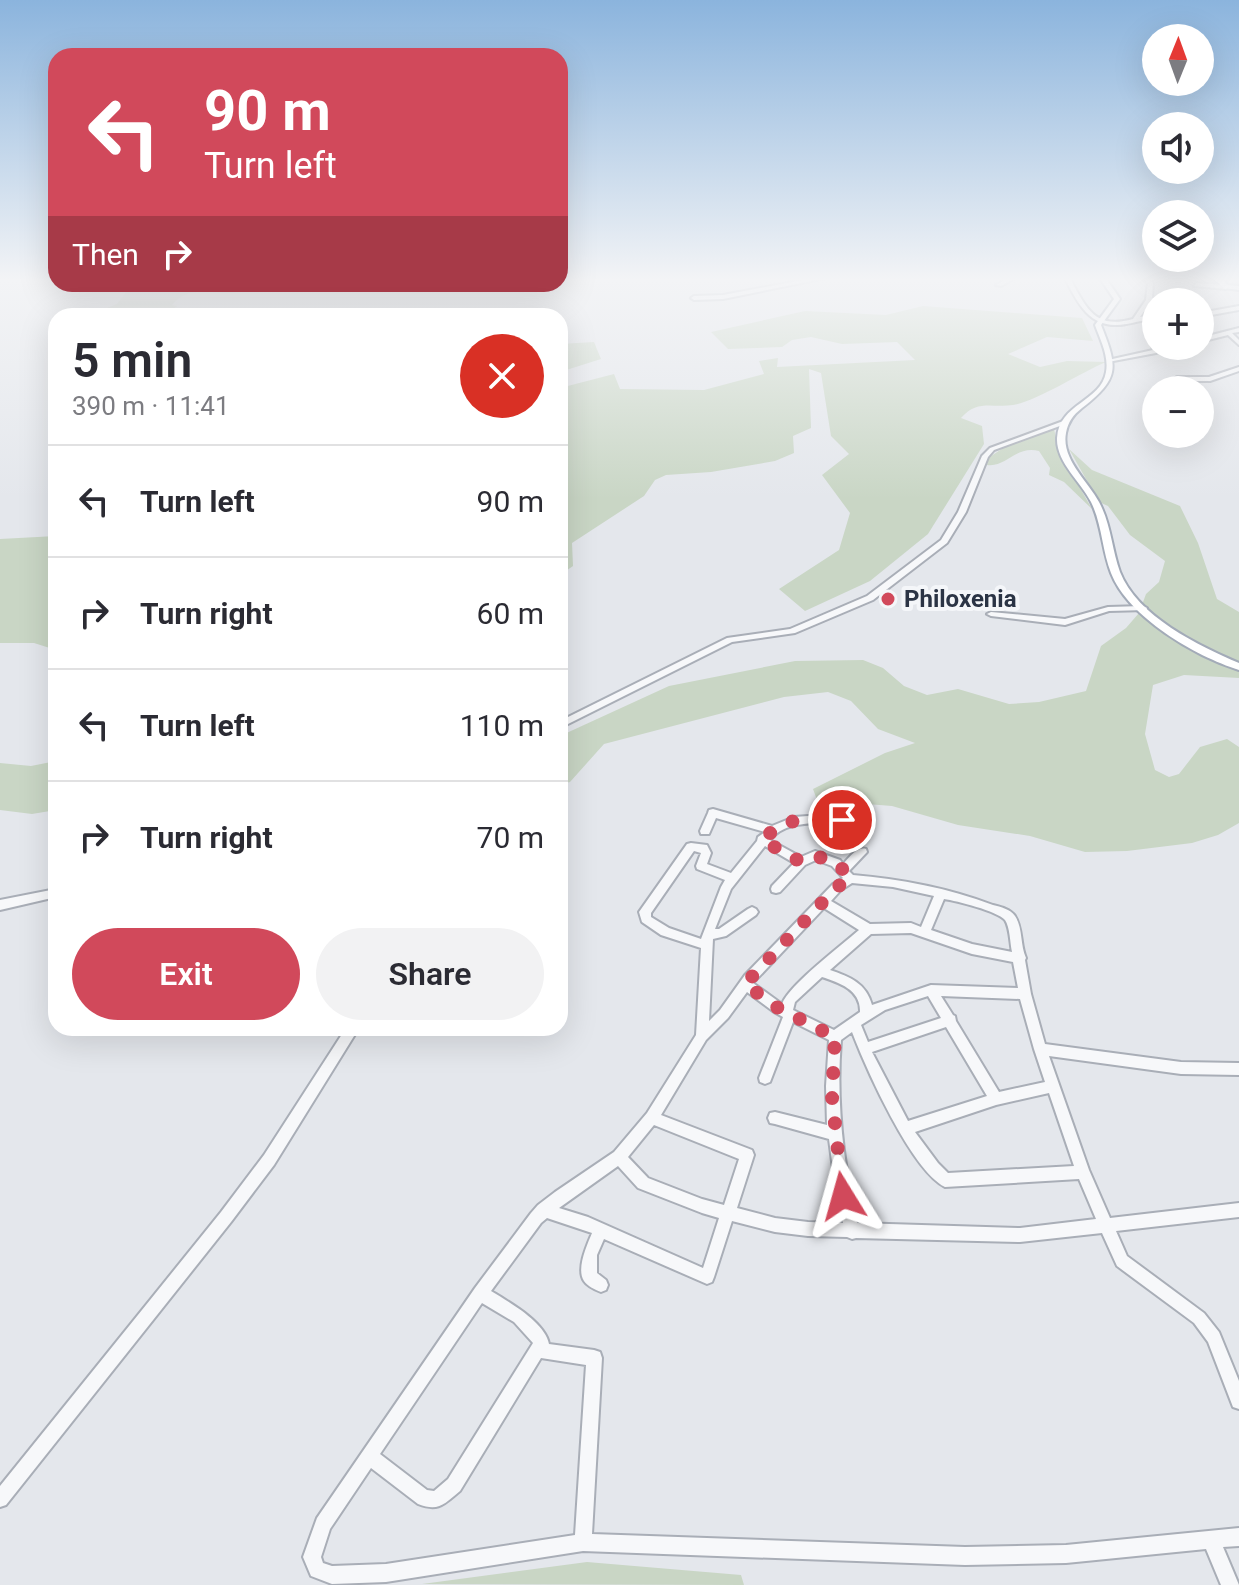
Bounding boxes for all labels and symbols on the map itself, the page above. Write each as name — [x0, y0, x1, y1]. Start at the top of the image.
north arrow — [1142, 24, 1214, 96]
place label: Philoxenia — [904, 585, 1017, 613]
marker: Philoxenia — [879, 590, 897, 608]
pin — [808, 786, 876, 854]
position arrow — [801, 1154, 885, 1238]

